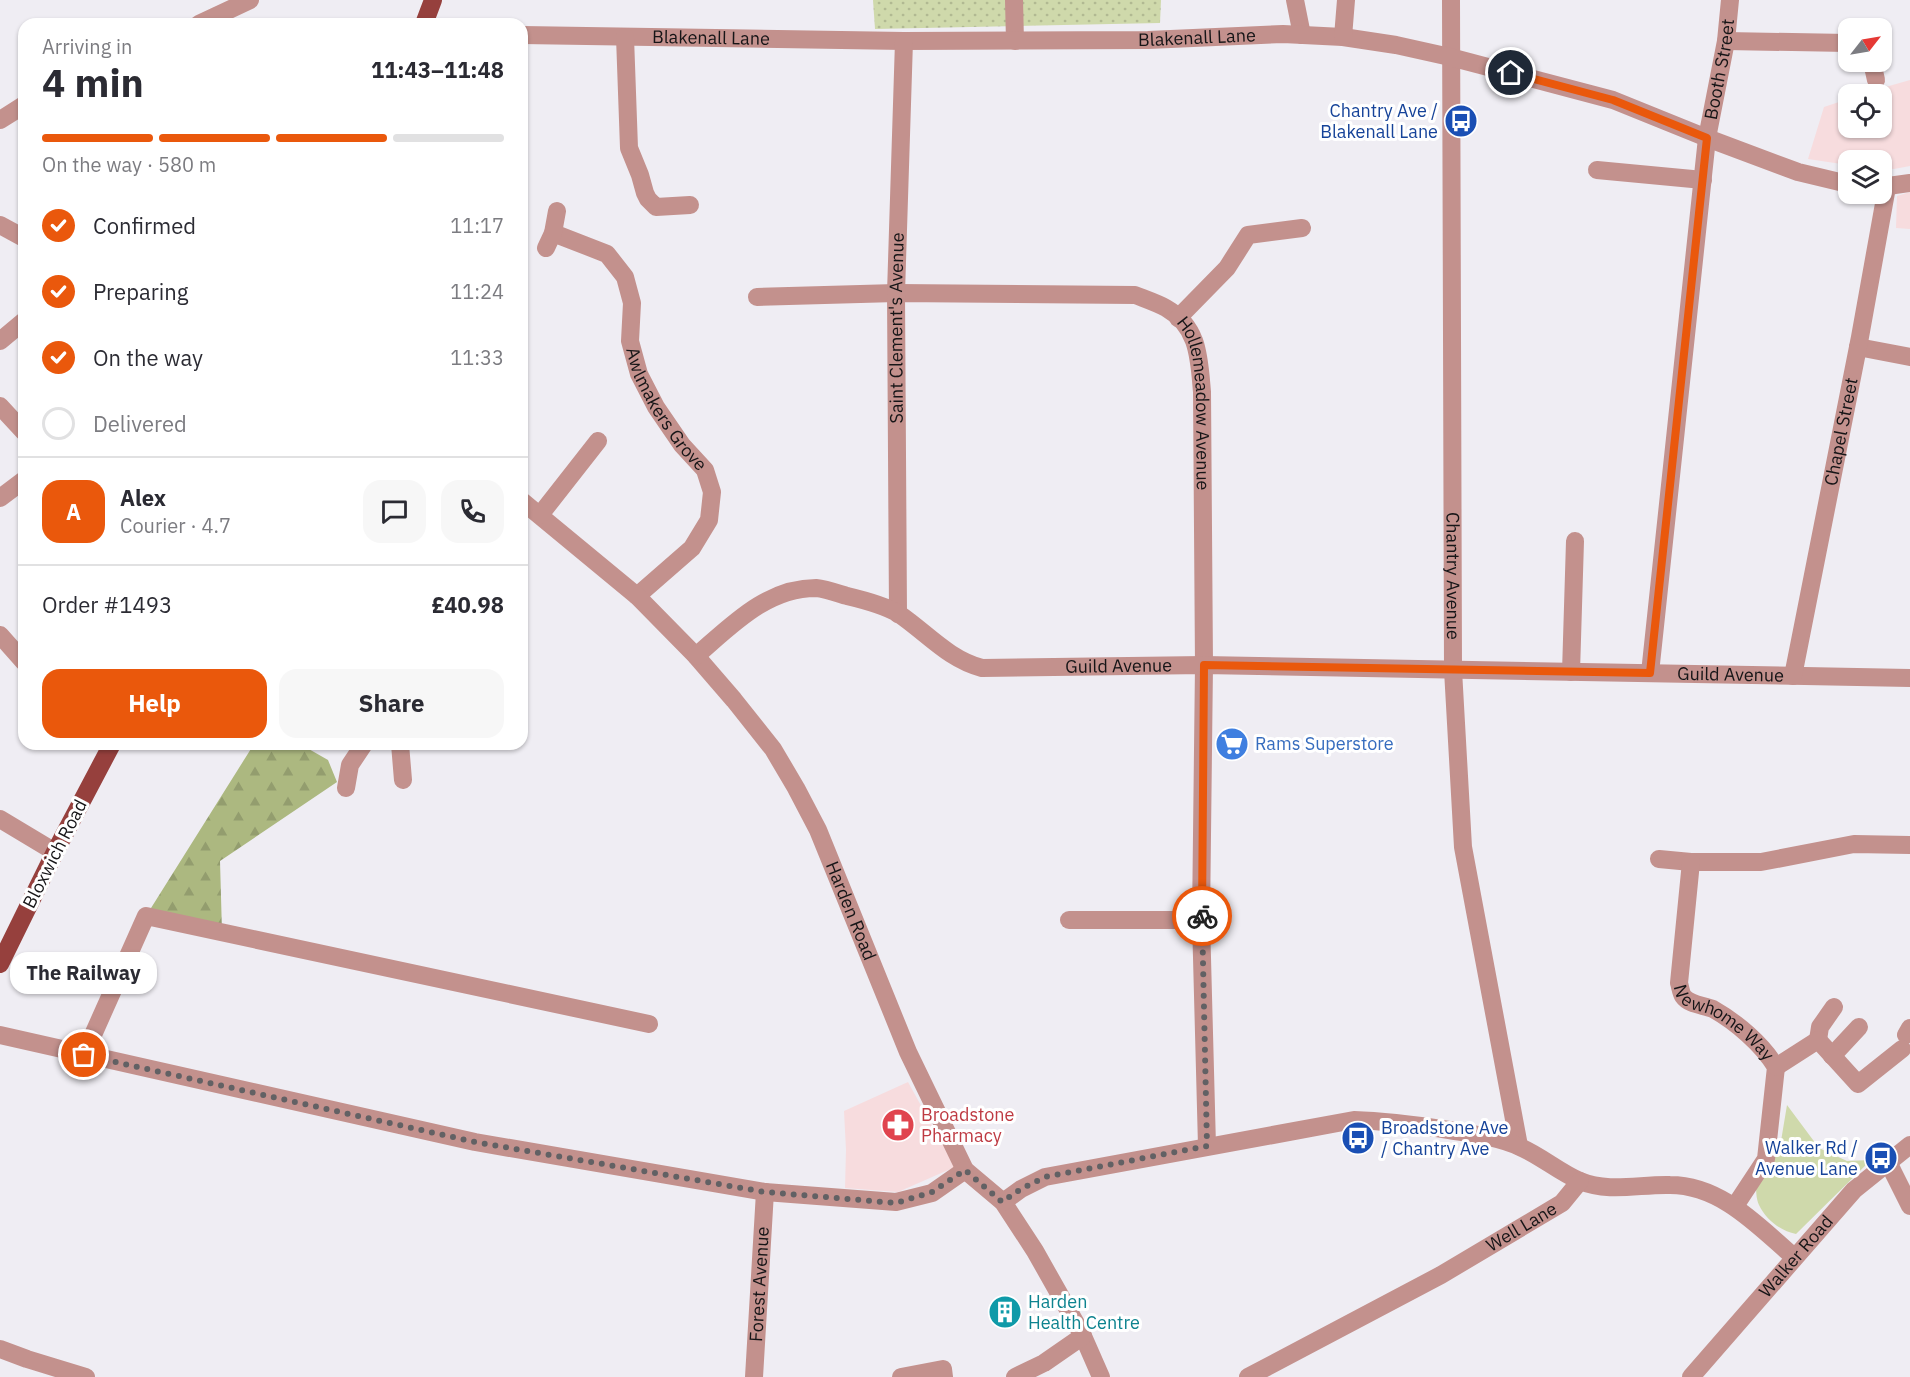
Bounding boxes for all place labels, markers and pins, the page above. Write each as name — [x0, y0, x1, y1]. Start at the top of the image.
pin — [1485, 47, 1536, 98]
place label: Chantry Ave / Blakenall Lane — [1320, 99, 1438, 143]
bus stop icon: Chantry Ave / Blakenall Lane — [1443, 103, 1479, 139]
supermarket icon: Rams Superstore — [1214, 726, 1250, 762]
place label: Rams Superstore — [1255, 732, 1394, 755]
callout: The Railway — [10, 953, 158, 995]
pin — [58, 1029, 109, 1080]
place label: Broadstone Pharmacy — [921, 1103, 1015, 1147]
pharmacy icon: Broadstone Pharmacy — [880, 1107, 916, 1143]
place label: Broadstone Ave / Chantry Ave — [1381, 1116, 1509, 1160]
bus stop icon: Broadstone Ave / Chantry Ave — [1340, 1120, 1376, 1156]
place label: Walker Rd / Avenue Lane — [1755, 1136, 1858, 1180]
bus stop icon: Walker Rd / Avenue Lane — [1863, 1140, 1899, 1176]
place label: Harden Health Centre — [1028, 1290, 1140, 1334]
building icon: Harden Health Centre — [987, 1294, 1023, 1330]

